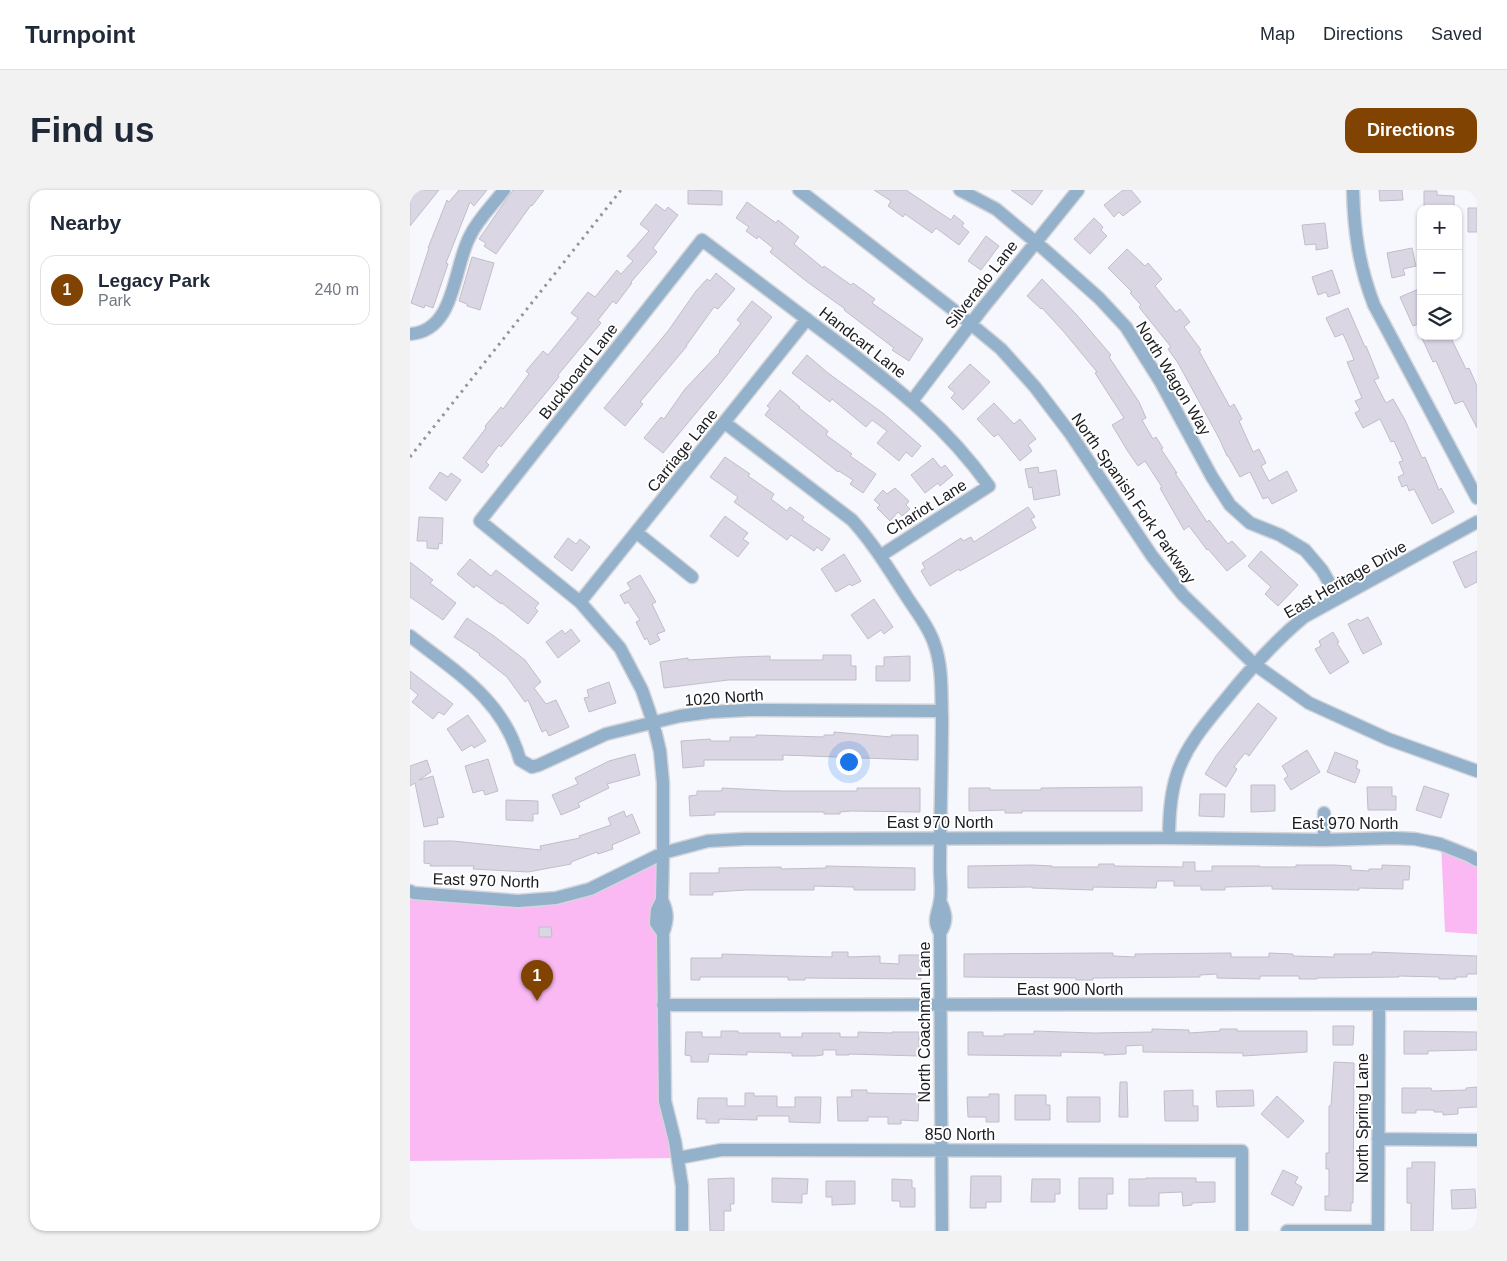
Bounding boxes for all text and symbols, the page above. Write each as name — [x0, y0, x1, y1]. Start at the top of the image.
text: Turnpoint — [25, 21, 135, 48]
text: Map — [1260, 24, 1295, 44]
text: Directions — [1323, 24, 1403, 44]
text: Saved — [1431, 24, 1482, 44]
button: Directions — [1345, 108, 1477, 153]
text: Find us — [30, 110, 154, 149]
map controls — [1417, 205, 1462, 340]
button: + — [1417, 205, 1462, 250]
text: Nearby — [50, 211, 121, 234]
street label: Silverado Lane — [942, 237, 1021, 332]
button: − — [1417, 250, 1462, 295]
text: Legacy Park — [98, 270, 210, 291]
text: 1 — [63, 281, 71, 298]
text: 240 m — [315, 281, 359, 298]
text: Park — [98, 292, 131, 309]
button: layers — [1417, 295, 1462, 340]
street label: Handcart Lane — [816, 303, 909, 381]
street label: North Wagon Way — [1133, 318, 1214, 438]
street label: Buckboard Lane — [536, 320, 621, 422]
street label: Carriage Lane — [644, 405, 721, 495]
street label: North Spanish Fork Parkway — [1068, 410, 1199, 587]
street label: Chariot Lane — [883, 476, 970, 539]
street label: East Heritage Drive — [1281, 537, 1410, 621]
street label: 1020 North — [684, 686, 764, 709]
your location — [836, 749, 862, 775]
street label: East 970 North — [887, 814, 993, 831]
street label: East 970 North — [1292, 815, 1398, 832]
street label: East 970 North — [432, 870, 540, 891]
street label: North Coachman Lane — [916, 941, 933, 1102]
pin: 1 — [521, 960, 553, 1001]
street label: East 900 North — [1017, 981, 1123, 998]
street label: North Spring Lane — [1354, 1053, 1371, 1183]
street label: 850 North — [925, 1126, 995, 1143]

